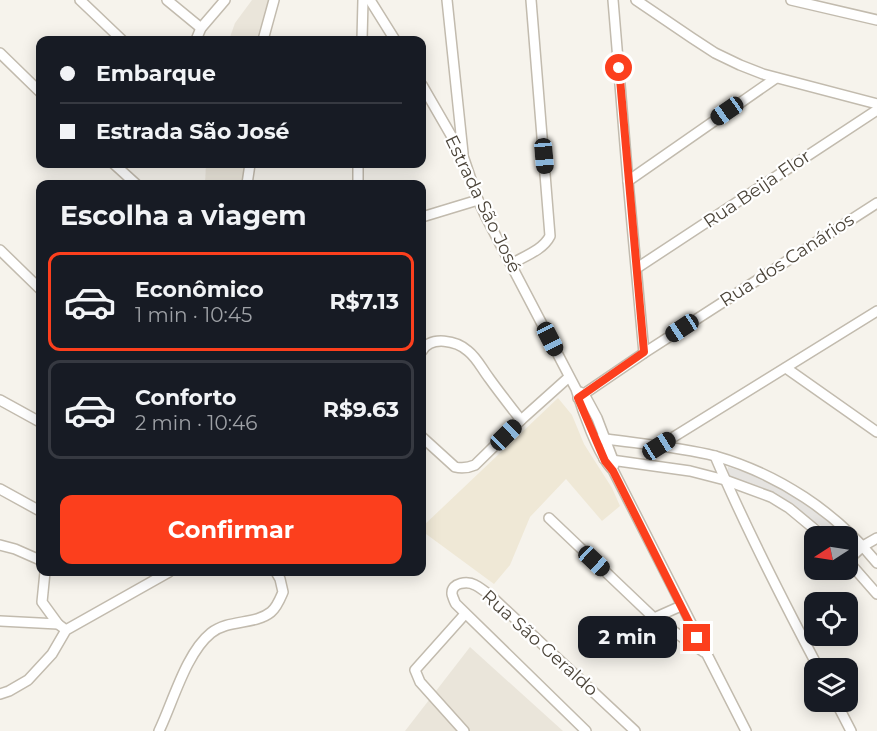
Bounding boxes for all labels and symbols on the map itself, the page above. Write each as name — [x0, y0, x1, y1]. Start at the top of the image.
route start — [605, 54, 632, 81]
car — [707, 93, 747, 129]
street label: Estrada São José — [440, 132, 526, 276]
car — [533, 137, 555, 175]
street label: Rua Beija Flor — [699, 145, 815, 233]
street label: Rua dos Canários — [716, 208, 858, 312]
car — [662, 311, 702, 345]
car — [534, 319, 566, 359]
car — [487, 416, 525, 454]
car — [639, 429, 679, 463]
north arrow — [804, 526, 858, 580]
car — [575, 542, 613, 580]
street label: Rua São Geraldo — [478, 585, 602, 701]
callout: 2 min — [577, 617, 676, 659]
route end — [683, 624, 710, 651]

